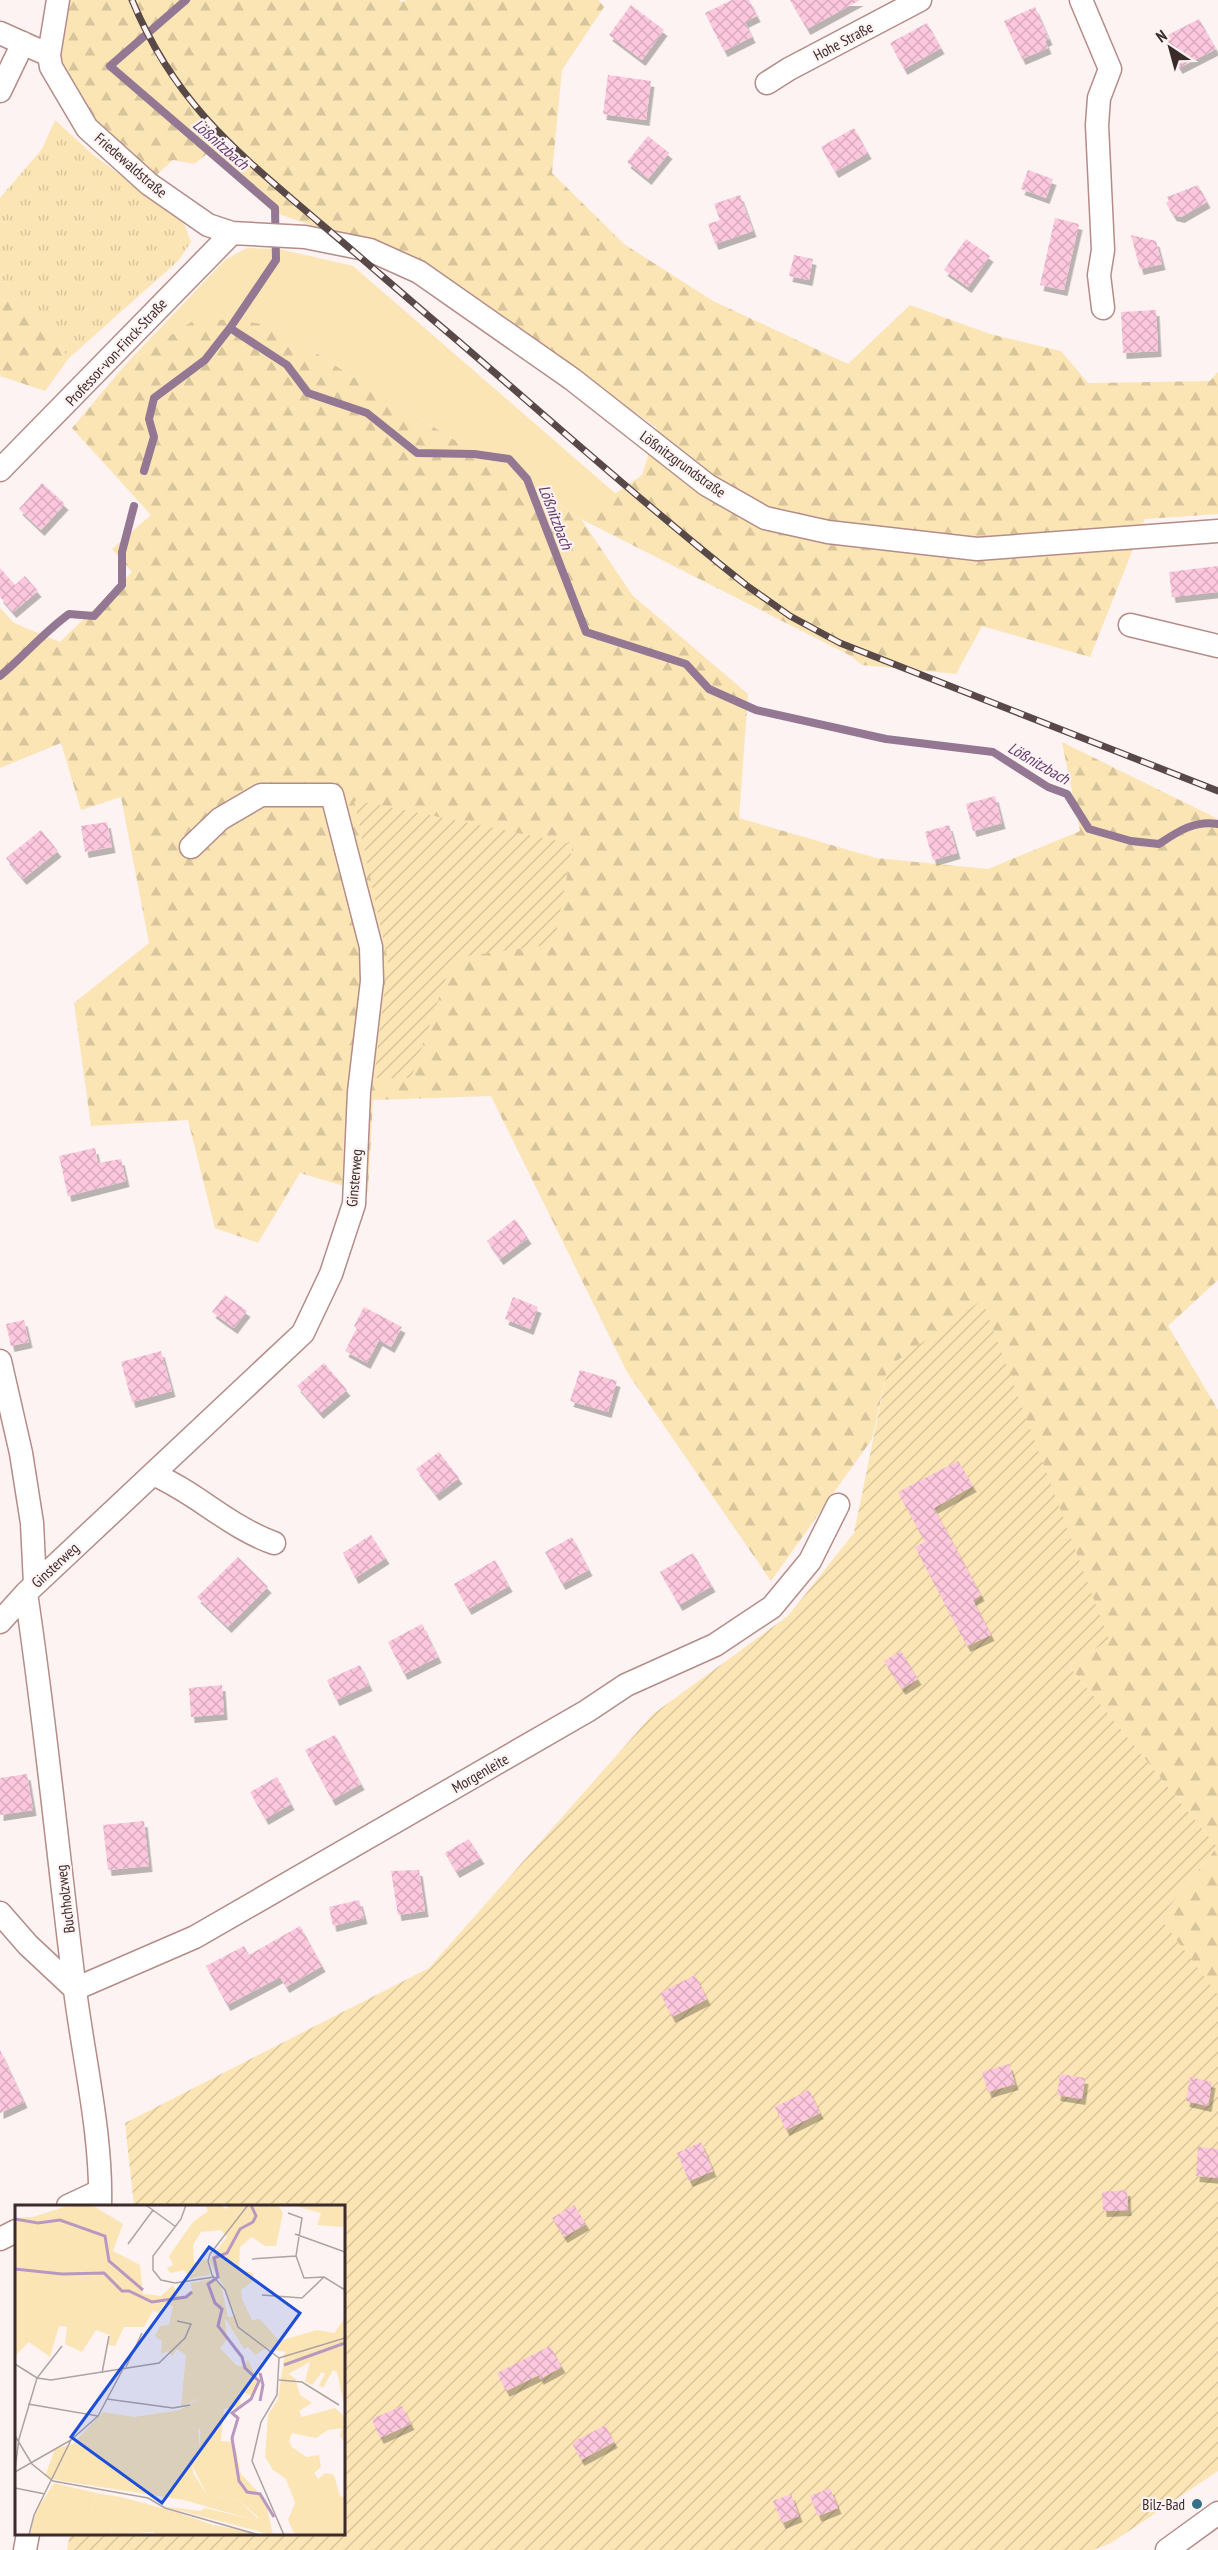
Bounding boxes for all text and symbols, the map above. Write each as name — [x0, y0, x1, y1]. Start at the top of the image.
street label: Hohe Straße — [810, 17, 876, 65]
north arrow — [1140, 18, 1200, 78]
text: N — [1152, 25, 1171, 46]
water label: Lößnitzbach — [189, 114, 254, 174]
street label: Friedewaldstraße — [91, 128, 171, 202]
street label: Professor-von-Finck-Straße — [61, 294, 171, 410]
street label: Lößnitzgrundstraße — [636, 426, 730, 502]
water label: Lößnitzbach — [535, 482, 578, 553]
water label: Lößnitzbach — [1005, 737, 1074, 789]
street label: Ginsterweg — [342, 1148, 366, 1208]
street label: Ginsterweg — [27, 1538, 83, 1592]
street label: Morgenleite — [448, 1749, 512, 1797]
street label: Buchholzweg — [51, 1864, 79, 1934]
inset map — [15, 2205, 345, 2535]
place label: Bilz-Bad — [1142, 2495, 1185, 2514]
marker: Bilz-Bad — [1190, 2497, 1204, 2511]

